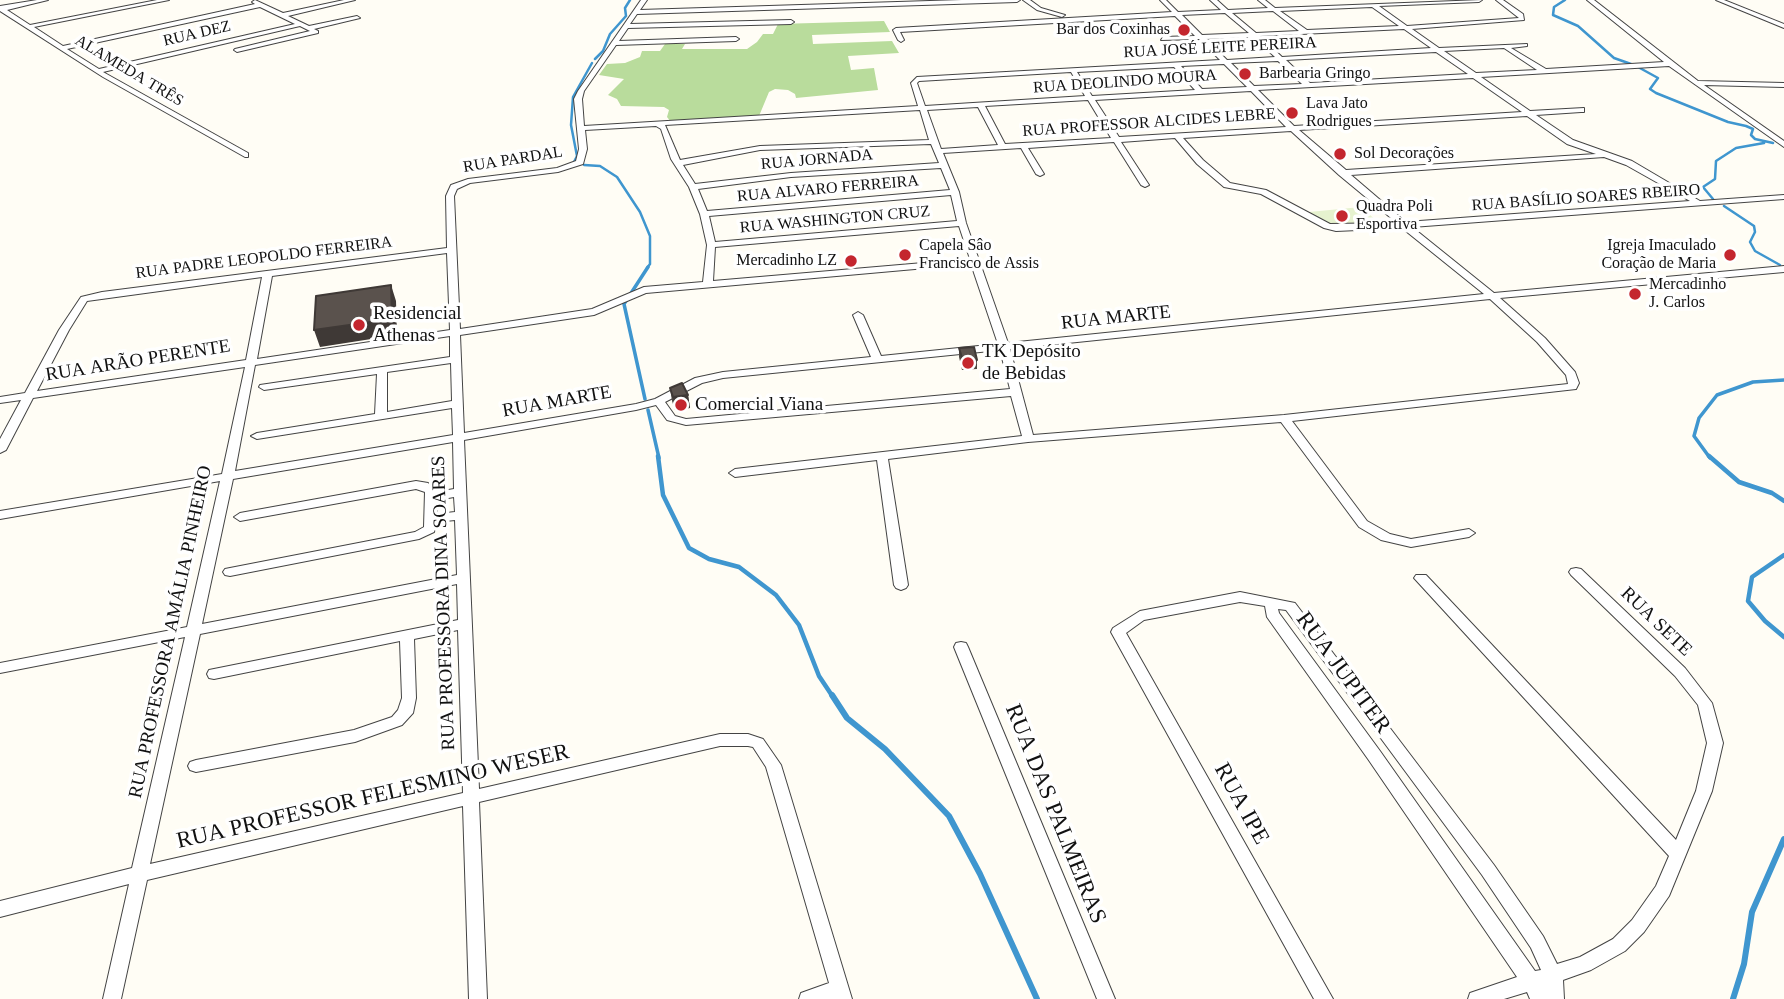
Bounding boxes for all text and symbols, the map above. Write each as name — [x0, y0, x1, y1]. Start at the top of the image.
street label: RUA DEZ — [161, 17, 233, 51]
place label: Bar dos Coxinhas — [1056, 20, 1170, 40]
marker: Bar dos Coxinhas — [1176, 22, 1192, 38]
street label: ALAMEDA TRÊS — [71, 31, 187, 111]
street label: RUA JOSÉ LEITE PEREIRA — [1123, 33, 1317, 63]
place label: Barbearia Gringo — [1259, 64, 1371, 84]
street label: RUA DEOLINDO MOURA — [1033, 66, 1217, 98]
marker: Barbearia Gringo — [1237, 66, 1253, 82]
place label: Lava Jato Rodrigues — [1306, 94, 1372, 132]
street label: RUA PROFESSOR ALCIDES LEBRE — [1022, 105, 1276, 141]
marker: Lava Jato Rodrigues — [1284, 105, 1300, 121]
street label: RUA PARDAL — [462, 143, 564, 177]
place label: Sol Decorações — [1354, 144, 1454, 164]
street label: RUA JORNADA — [760, 146, 874, 174]
marker: Sol Decorações — [1332, 146, 1348, 162]
street label: RUA ALVARO FERREIRA — [736, 171, 920, 207]
street label: RUA BASÍLIO SOARES RBEIRO — [1471, 180, 1701, 216]
place label: Quadra Poli Esportiva — [1356, 197, 1433, 235]
street label: RUA WASHINGTON CRUZ — [739, 202, 931, 238]
marker: Quadra Poli Esportiva — [1334, 208, 1350, 224]
street label: RUA PADRE LEOPOLDO FERREIRA — [135, 233, 393, 283]
place label: Capela Sâo Francisco de Assis — [919, 236, 1039, 274]
place label: Igreja Imaculado Coração de Maria — [1601, 236, 1716, 274]
marker: Capela Sâo Francisco de Assis — [897, 247, 913, 263]
marker: Igreja Imaculado Coração de Maria — [1722, 247, 1738, 263]
place label: Mercadinho LZ — [736, 251, 837, 271]
marker: Mercadinho LZ — [843, 253, 859, 269]
place label: Mercadinho J. Carlos — [1649, 275, 1726, 313]
marker: Mercadinho J. Carlos — [1627, 286, 1643, 302]
street label: RUA MARTE — [1060, 301, 1172, 335]
place label: Residencial Athenas — [373, 303, 462, 347]
marker: Residencial Athenas — [351, 317, 367, 333]
street label: RUA ARÃO PERENTE — [44, 335, 232, 387]
place label: TK Depósito de Bebidas — [982, 341, 1081, 385]
marker: TK Depósito de Bebidas — [960, 355, 976, 371]
street label: RUA MARTE — [501, 381, 613, 423]
place label: Comercial Viana — [695, 394, 823, 416]
marker: Comercial Viana — [673, 397, 689, 413]
street label: RUA PROFESSORA DINA SOARES — [427, 455, 461, 751]
street label: RUA PROFESSORA AMÁLIA PINHEIRO — [125, 464, 217, 800]
street label: RUA SETE — [1616, 582, 1696, 662]
street label: RUA JUPITER — [1290, 607, 1396, 739]
street label: RUA DAS PALMEIRAS — [998, 700, 1112, 928]
street label: RUA PROFESSOR FELESMINO WESER — [174, 738, 572, 856]
street label: RUA IPE — [1207, 758, 1275, 850]

